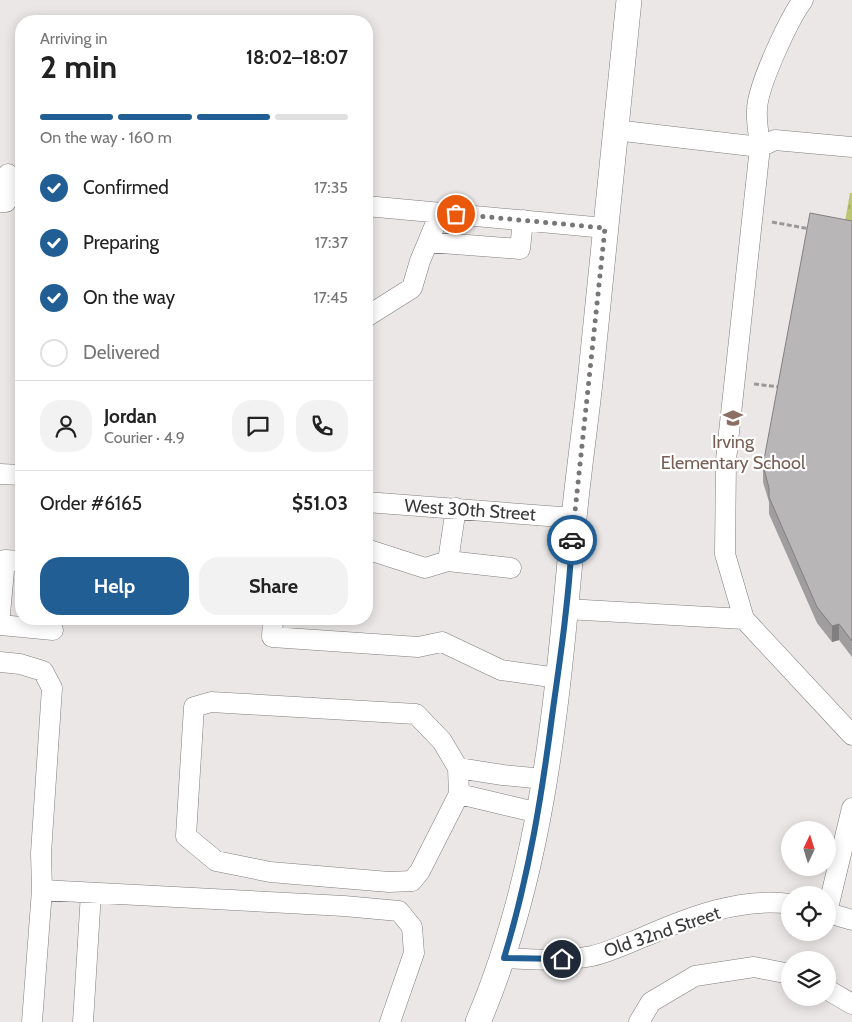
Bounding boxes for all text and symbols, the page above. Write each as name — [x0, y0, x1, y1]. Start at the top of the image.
text: Arriving in — [40, 29, 107, 48]
text: 18:02–18:07 — [246, 46, 348, 69]
text: 2 min — [40, 47, 117, 86]
text: On the way · 160 m — [40, 128, 172, 147]
icon: check — [40, 174, 68, 202]
text: Confirmed — [83, 176, 169, 199]
text: 17:35 — [314, 178, 348, 197]
pin — [435, 193, 477, 235]
icon: bag — [442, 200, 470, 228]
icon: check — [40, 229, 68, 257]
text: Preparing — [83, 231, 159, 254]
text: 17:37 — [315, 233, 348, 252]
icon: check — [40, 284, 68, 312]
text: On the way — [83, 286, 175, 309]
text: 17:45 — [314, 288, 348, 307]
text: Delivered — [83, 341, 160, 364]
button: person — [40, 400, 92, 452]
button: chat — [232, 400, 284, 452]
button: phone — [296, 400, 348, 452]
text: Jordan — [104, 405, 157, 428]
school or university icon: Irving Elementary School — [722, 407, 744, 429]
text: Courier · 4.9 — [104, 428, 185, 447]
place label: Irving Elementary School — [661, 431, 806, 474]
text: Order #6165 — [40, 492, 142, 515]
text: $51.03 — [292, 492, 348, 515]
street label: West 30th Street — [404, 494, 536, 526]
courier — [547, 515, 597, 565]
icon: car — [558, 526, 586, 554]
button: Help — [40, 557, 189, 615]
button: Share — [199, 557, 348, 615]
north arrow — [781, 821, 836, 876]
map controls — [781, 821, 836, 1006]
button: locate — [781, 886, 836, 941]
street label: Old 32nd Street — [601, 902, 723, 962]
pin — [541, 938, 583, 980]
icon: home — [548, 945, 576, 973]
button: layers — [781, 951, 836, 1006]

